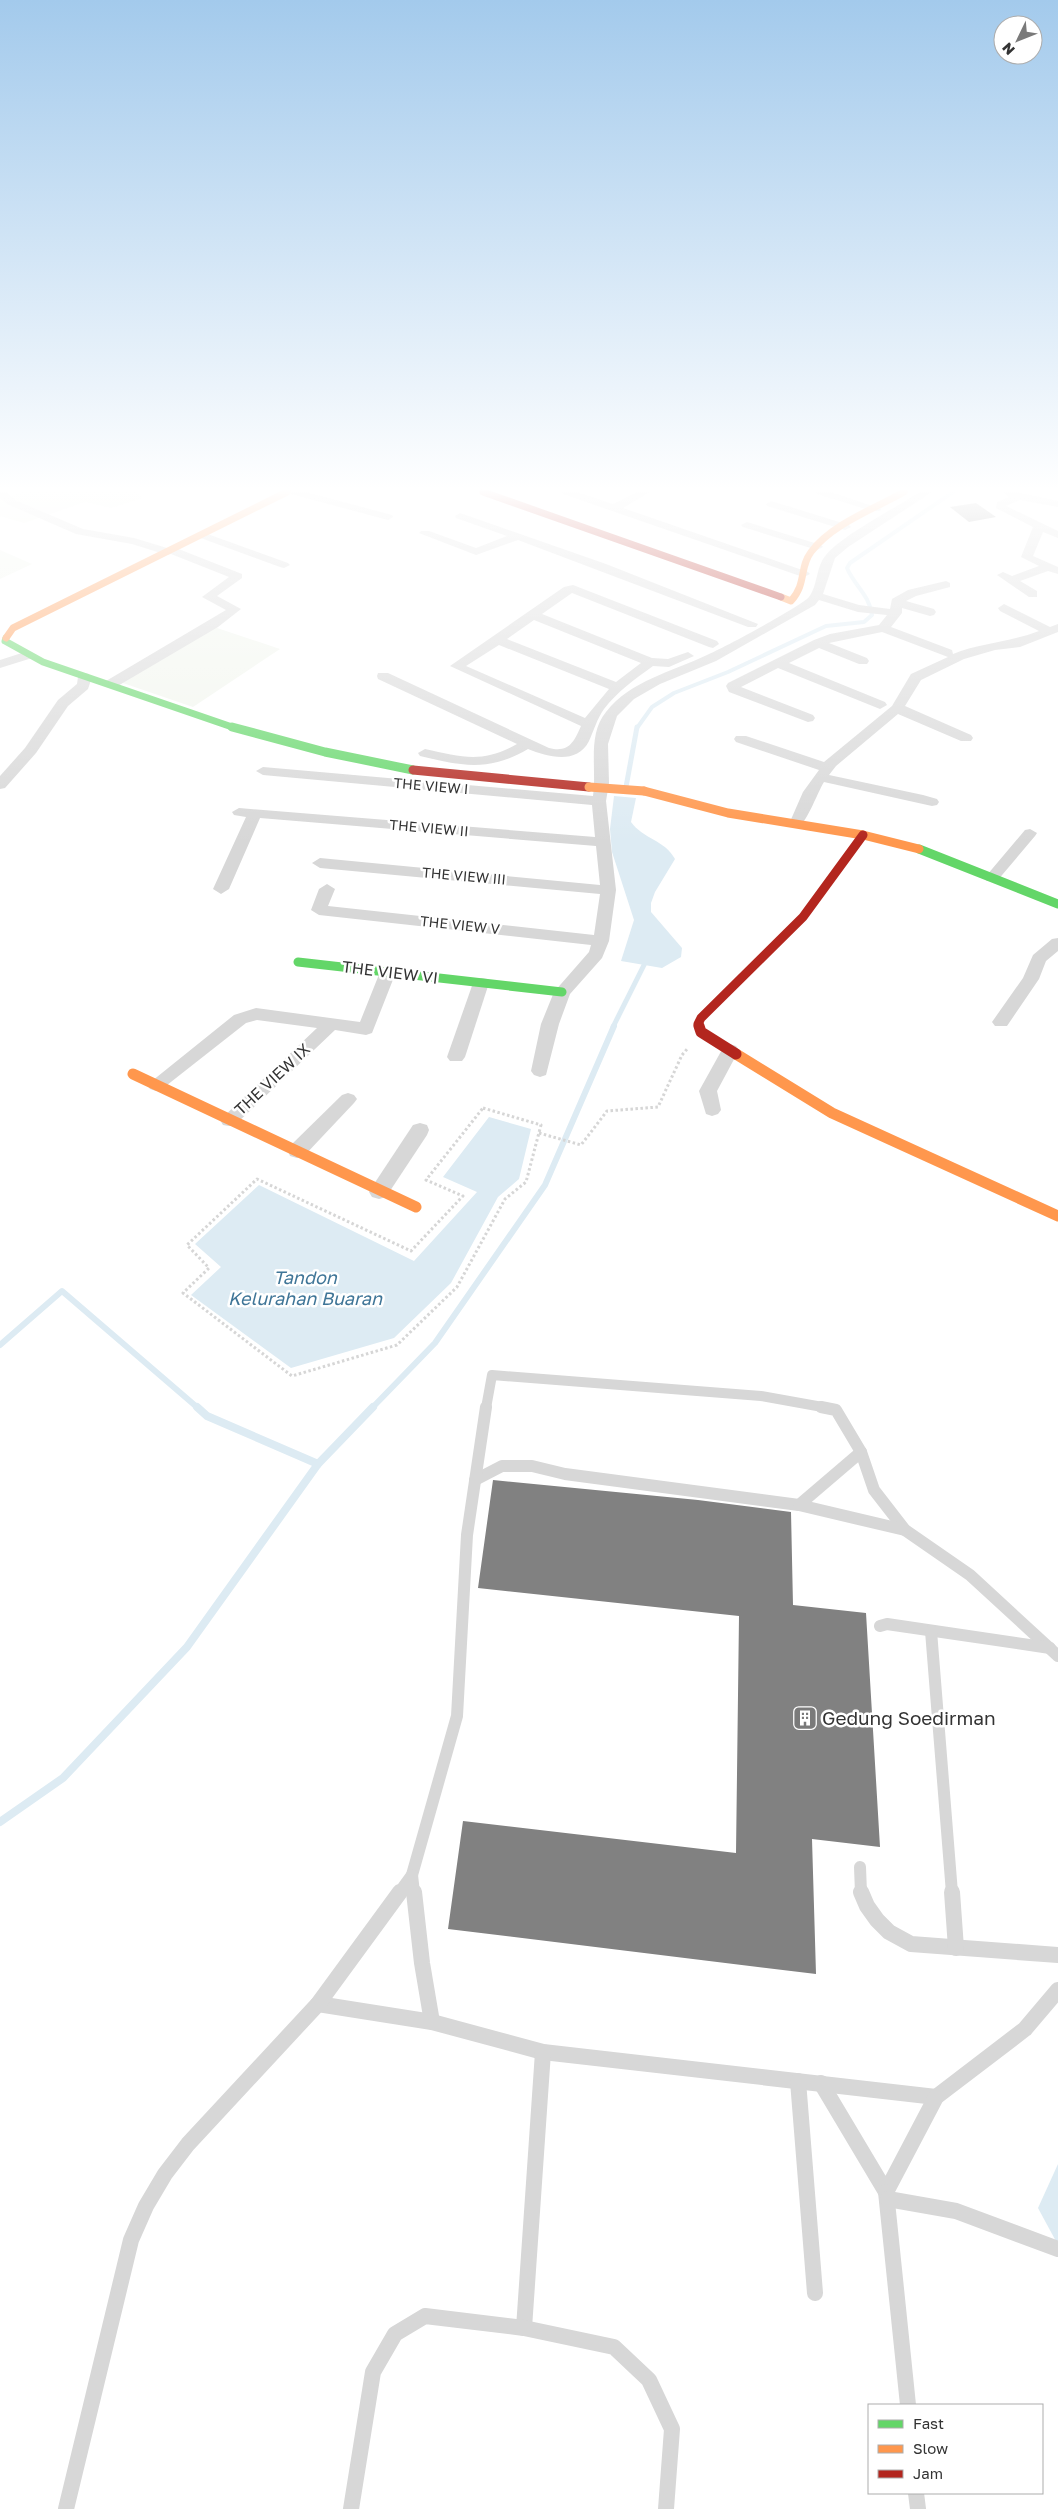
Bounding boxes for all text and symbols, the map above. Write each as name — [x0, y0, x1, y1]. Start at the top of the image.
north arrow — [993, 15, 1043, 65]
text: N — [998, 40, 1018, 59]
street label: THE VIEW I — [393, 774, 469, 797]
street label: THE VIEW II — [389, 816, 469, 839]
street label: THE VIEW III — [422, 863, 507, 888]
street label: THE VIEW V — [419, 912, 501, 937]
street label: THE VIEW VI — [341, 956, 439, 988]
street label: THE VIEW IX — [230, 1039, 314, 1119]
water label: Tandon Kelurahan Buaran — [228, 1266, 383, 1309]
building icon: Gedung Soedirman — [792, 1705, 818, 1731]
place label: Gedung Soedirman — [822, 1706, 996, 1729]
legend — [868, 2404, 1043, 2494]
text: Fast — [913, 2414, 944, 2432]
text: Slow — [913, 2439, 948, 2457]
text: Jam — [913, 2464, 943, 2482]

